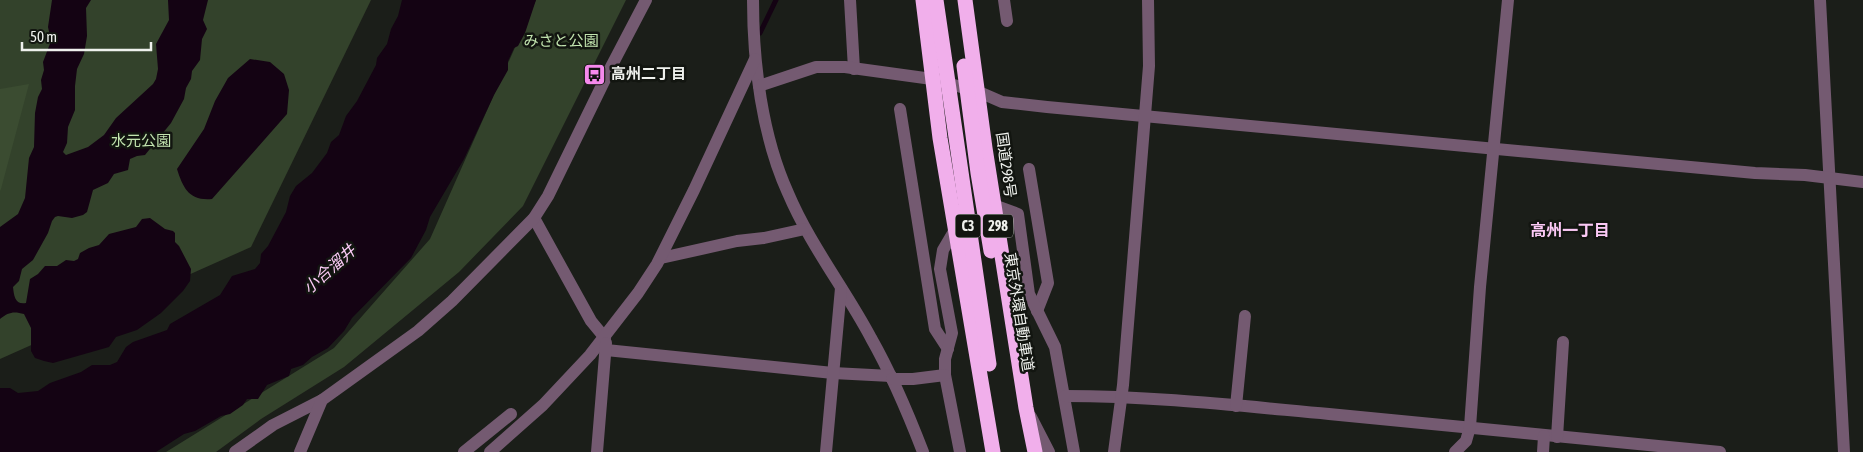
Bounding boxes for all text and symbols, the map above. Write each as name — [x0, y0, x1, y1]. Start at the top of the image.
scale bar — [22, 20, 151, 52]
text: 50 m — [30, 28, 57, 45]
park label: みさと公園 — [523, 32, 599, 49]
bus stop icon: 高州二丁目 — [583, 62, 607, 86]
place label: 高州二丁目 — [611, 65, 686, 82]
street label: 国道298号 — [993, 131, 1020, 199]
park label: 水元公園 — [111, 132, 171, 149]
road number: C3 — [956, 215, 980, 238]
road number: 298 — [983, 215, 1013, 238]
district label: 高州一丁目 — [1530, 221, 1610, 239]
water label: 小合溜井 — [299, 240, 360, 297]
street label: 東京外環自動車道 — [1002, 251, 1037, 373]

